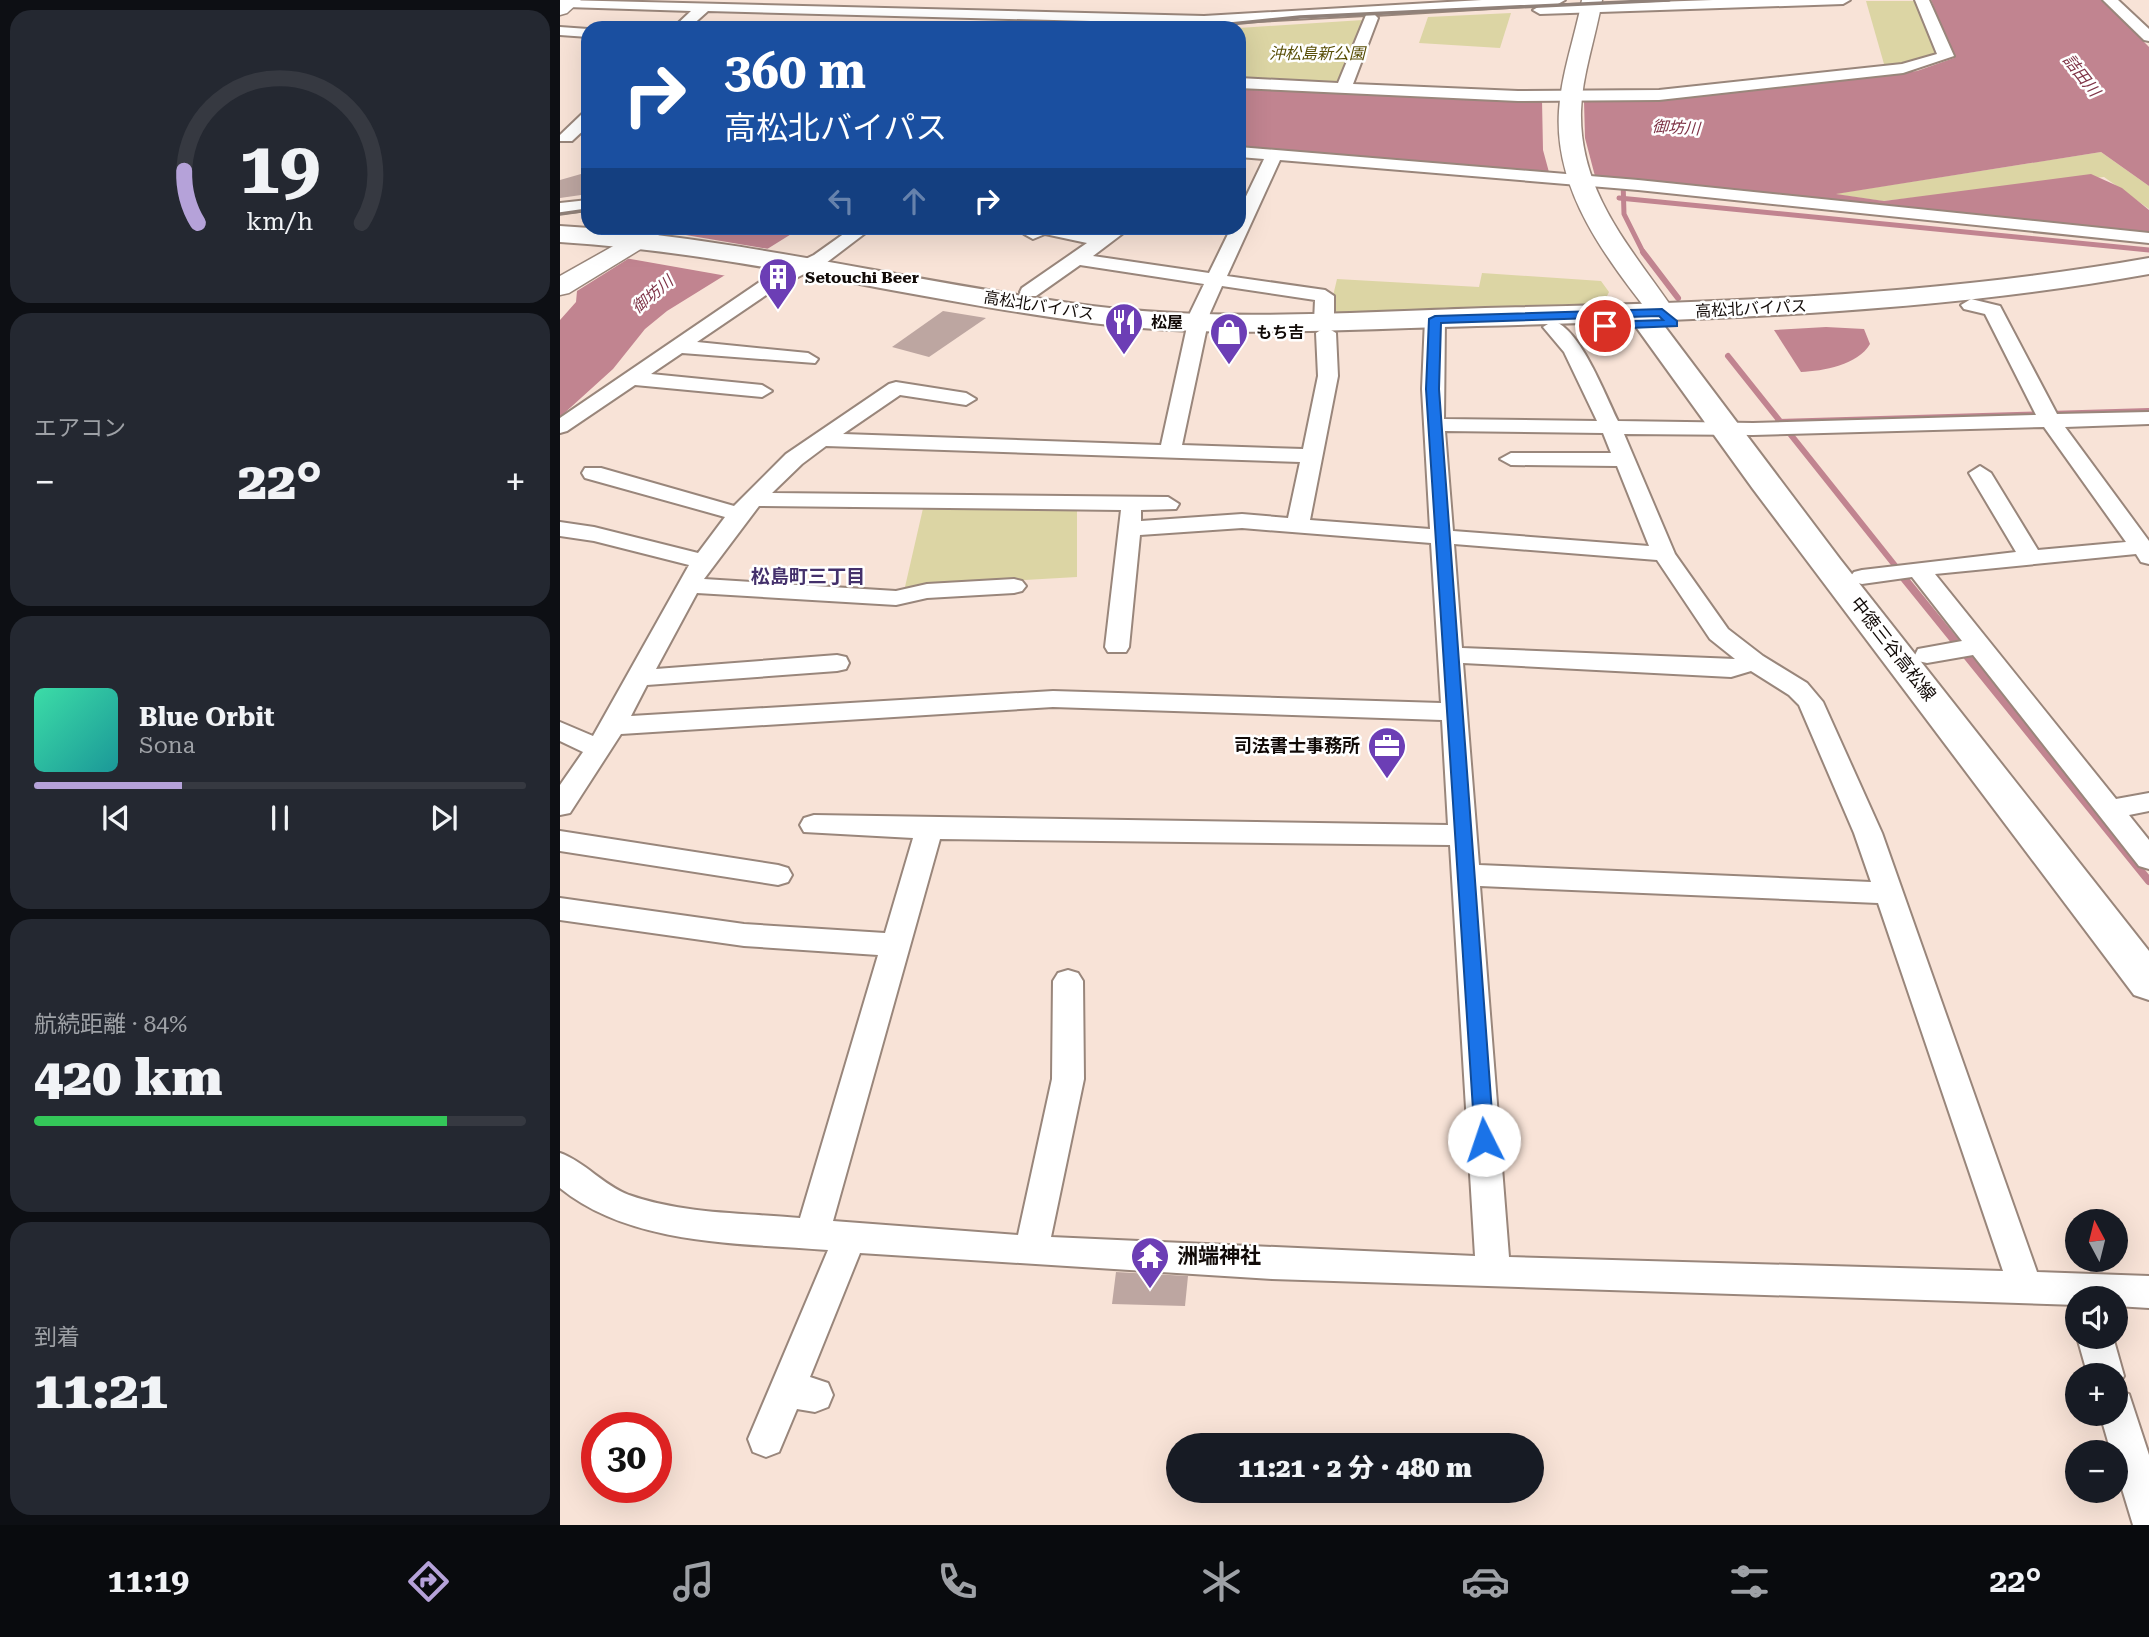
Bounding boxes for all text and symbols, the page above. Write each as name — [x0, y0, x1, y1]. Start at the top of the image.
text: 360 m — [724, 43, 866, 100]
park label: 沖松島新公園 — [1269, 44, 1367, 63]
icon: right — [609, 49, 700, 140]
water label: 詰田川 — [2059, 51, 2105, 102]
text: 高松北バイパス — [724, 109, 947, 147]
water label: 御坊川 — [1652, 117, 1702, 138]
text: 19 — [239, 126, 321, 211]
icon: left — [822, 182, 860, 220]
icon: ahead — [895, 182, 933, 220]
icon: right — [968, 182, 1006, 220]
text: km/h — [247, 206, 313, 235]
building icon: Setouchi Beer — [757, 256, 799, 311]
place label: Setouchi Beer — [805, 268, 919, 287]
water label: 御坊川 — [628, 270, 678, 317]
street label: 高松北バイパス — [982, 287, 1096, 324]
pin — [1575, 296, 1635, 356]
street label: 高松北バイパス — [1695, 296, 1807, 321]
restaurant icon: 松屋 — [1103, 301, 1145, 356]
icon: arrive — [1586, 307, 1624, 345]
shop icon: もち吉 — [1208, 311, 1250, 366]
place label: 松屋 — [1151, 313, 1183, 332]
place label: もち吉 — [1256, 323, 1304, 342]
text: エアコン — [34, 415, 126, 442]
text: 22° — [238, 451, 322, 512]
text: − — [34, 460, 55, 504]
text: + — [505, 460, 526, 504]
district label: 松島町三丁目 — [751, 565, 865, 588]
street label: 中徳三谷高松線 — [1846, 593, 1940, 705]
text: Blue Orbit — [139, 702, 275, 732]
office icon: 司法書士事務所 — [1366, 725, 1408, 780]
text: Sona — [139, 732, 195, 759]
place label: 司法書士事務所 — [1234, 735, 1360, 756]
icon: previous — [97, 799, 135, 837]
icon: pause — [261, 799, 299, 837]
icon: next — [425, 799, 463, 837]
text: 航続距離 · 84% — [34, 1011, 187, 1038]
text: 420 km — [34, 1047, 222, 1108]
position arrow — [1447, 1103, 1521, 1177]
north arrow — [2065, 1209, 2128, 1272]
map controls — [2065, 1209, 2128, 1503]
temple icon: 洲端神社 — [1129, 1235, 1171, 1290]
place label: 洲端神社 — [1177, 1244, 1261, 1268]
button: sound — [2065, 1286, 2128, 1349]
text: 到着 — [34, 1324, 80, 1351]
text: 11:21 — [34, 1360, 168, 1421]
button: + — [2065, 1363, 2128, 1426]
speed limit sign: 30 — [581, 1412, 672, 1503]
button: − — [2065, 1440, 2128, 1503]
text: 11:21 · 2 分 · 480 m — [1238, 1453, 1472, 1483]
icon: directions — [404, 1557, 453, 1606]
icon: music — [669, 1557, 718, 1606]
icon: phone — [933, 1557, 982, 1606]
icon: climate — [1197, 1557, 1246, 1606]
icon: car — [1461, 1557, 1510, 1606]
icon: filters — [1725, 1557, 1774, 1606]
text: 11:19 — [108, 1562, 189, 1600]
text: 22° — [1990, 1562, 2041, 1600]

